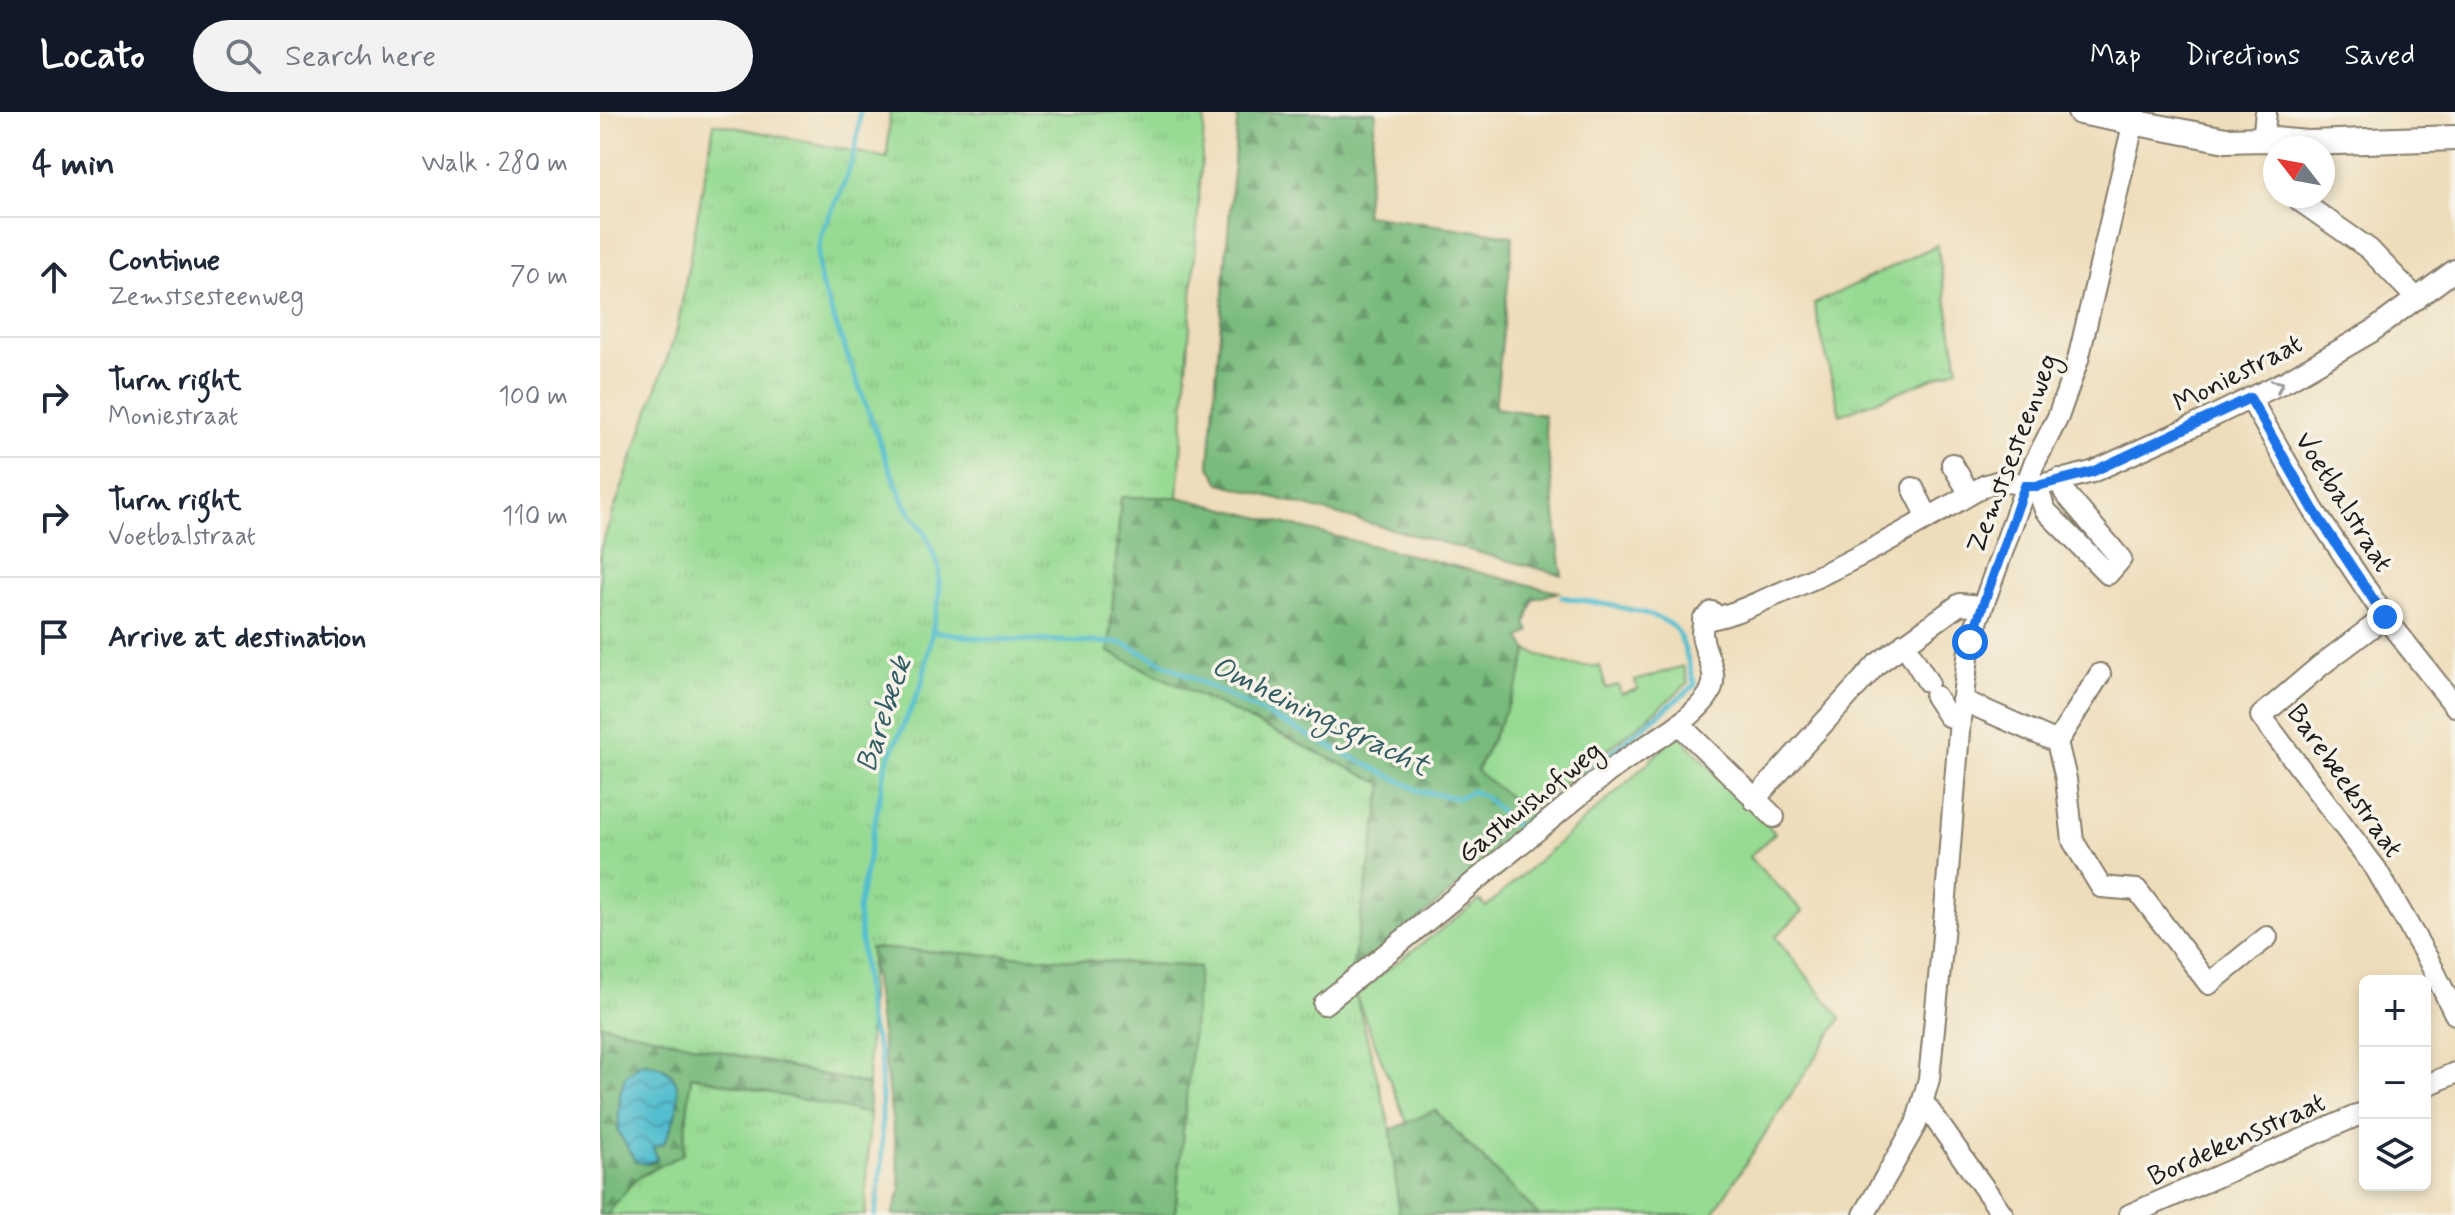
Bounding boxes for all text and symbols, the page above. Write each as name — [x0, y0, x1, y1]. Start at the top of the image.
search box — [193, 20, 753, 92]
text: Locato — [40, 32, 145, 81]
icon: search — [221, 34, 265, 78]
text: Search here — [285, 37, 436, 76]
text: Map — [2090, 38, 2141, 75]
text: Directions — [2185, 38, 2300, 75]
text: Saved — [2344, 38, 2415, 75]
north arrow — [2263, 136, 2335, 208]
text: 4 min — [32, 142, 115, 187]
text: Walk · 280 m — [421, 147, 568, 181]
text: Continue — [108, 241, 220, 280]
icon: ahead — [32, 255, 76, 299]
text: 70 m — [510, 260, 568, 294]
text: Zemstsesteenweg — [108, 280, 304, 314]
street label: Moniestraat — [2167, 326, 2309, 423]
street label: Zemstsesteenweg — [1958, 349, 2070, 560]
text: Turn right — [108, 361, 241, 400]
icon: right — [32, 375, 76, 419]
one-way arrow — [2270, 379, 2285, 395]
text: 100 m — [498, 380, 568, 414]
text: Moniestraat — [108, 400, 239, 434]
street label: Voetbalstraat — [2285, 425, 2401, 580]
text: Turn right — [108, 481, 241, 520]
icon: right — [32, 495, 76, 539]
text: 110 m — [502, 500, 568, 534]
text: Voetbalstraat — [108, 520, 256, 554]
route end — [2367, 599, 2403, 635]
icon: arrive — [32, 615, 76, 659]
text: Arrive at destination — [108, 618, 366, 657]
route start — [1952, 624, 1988, 660]
water label: Omheiningsgracht — [1203, 647, 1437, 790]
water label: Barebeek — [847, 650, 922, 777]
street label: Barebeekstraat — [2277, 697, 2411, 866]
street label: Gasthuishofweg — [1450, 733, 1612, 874]
map controls — [2359, 975, 2431, 1191]
button: + — [2359, 975, 2431, 1047]
button: − — [2359, 1047, 2431, 1119]
street label: Bordekensstraat — [2142, 1085, 2332, 1196]
button: layers — [2359, 1119, 2431, 1191]

